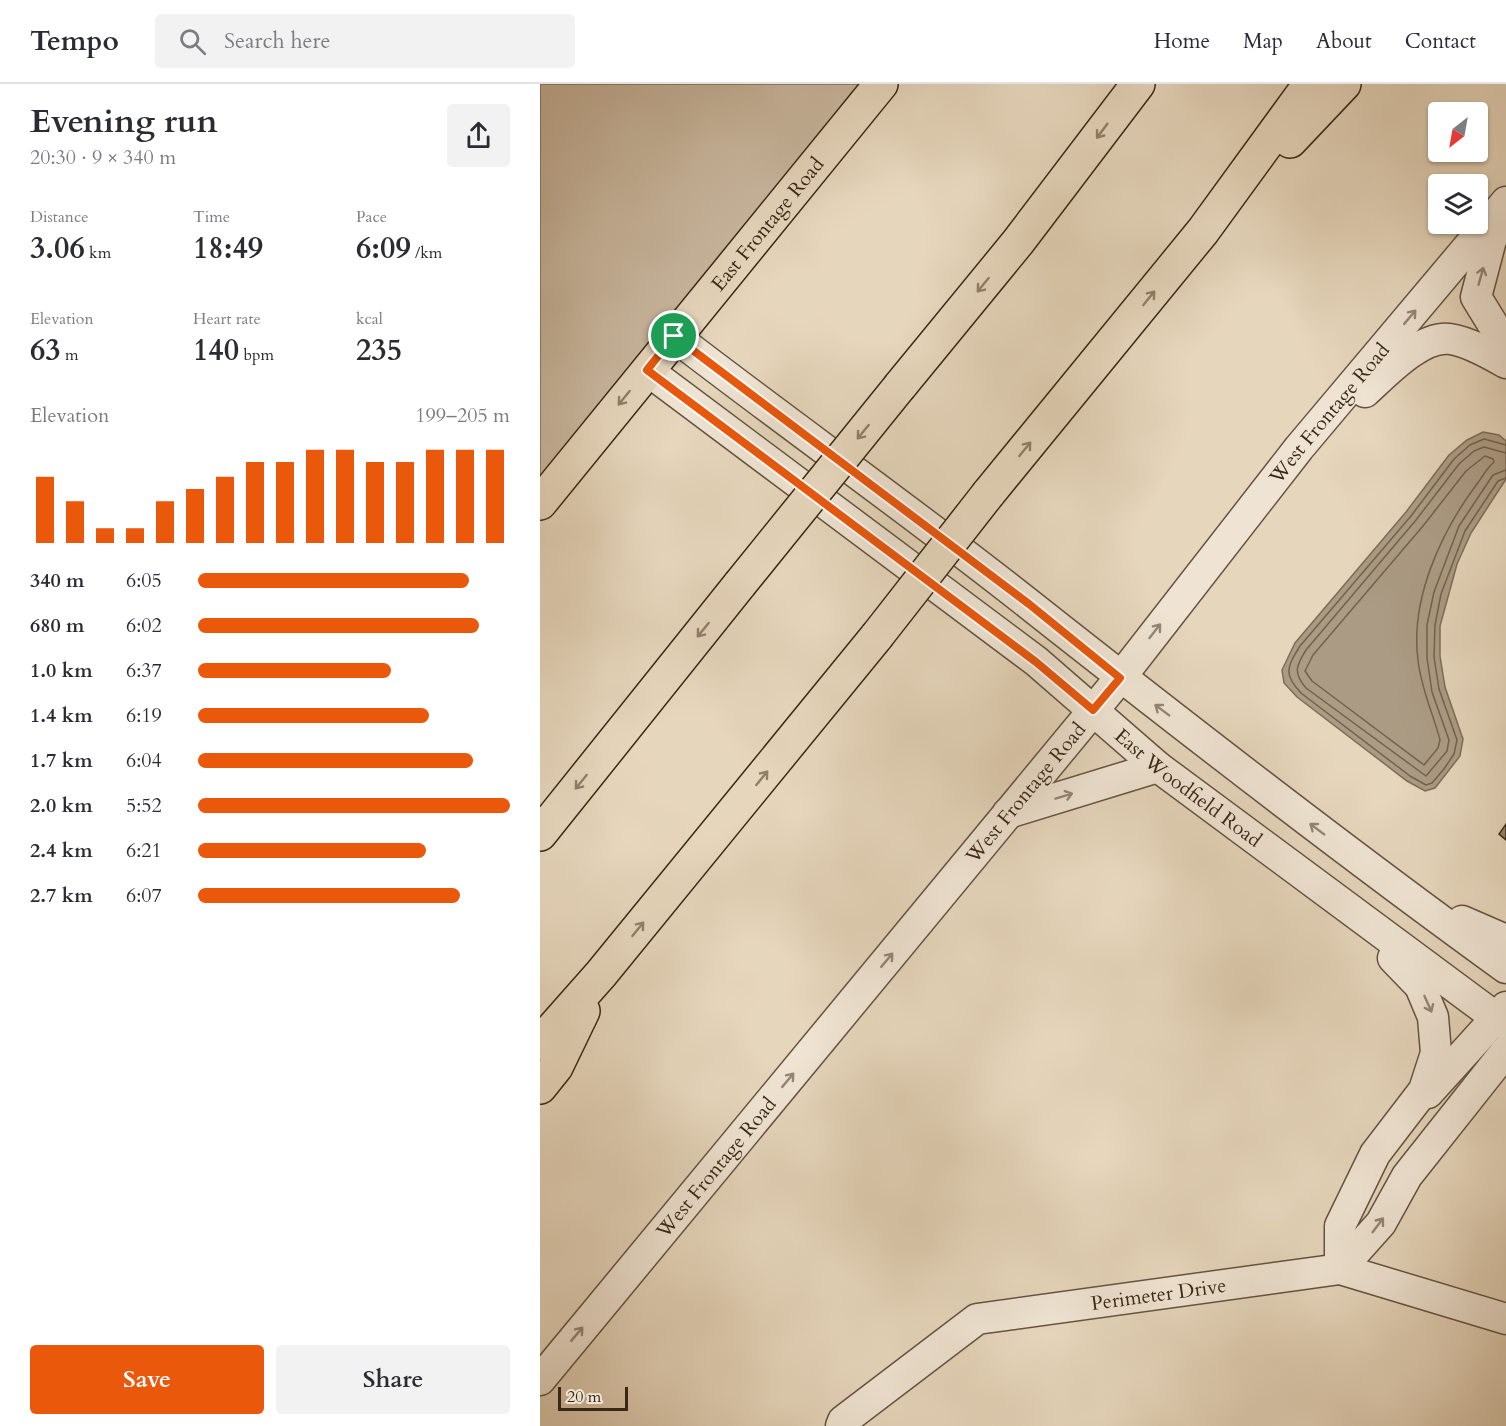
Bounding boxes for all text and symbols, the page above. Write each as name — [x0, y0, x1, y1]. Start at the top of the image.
search box — [155, 14, 575, 68]
text: Tempo — [30, 22, 119, 60]
icon: search — [176, 25, 209, 58]
text: Search here — [224, 26, 331, 56]
text: Home — [1154, 27, 1210, 56]
text: Map — [1243, 27, 1283, 56]
text: About — [1316, 27, 1372, 56]
text: Contact — [1405, 27, 1476, 56]
text: Evening run — [30, 99, 218, 144]
north arrow — [1428, 102, 1488, 162]
map controls — [1428, 102, 1488, 234]
button: share — [447, 104, 510, 167]
one-way arrow — [1096, 122, 1109, 138]
text: 20:30 · 9 × 340 m — [30, 144, 176, 171]
street label: East Frontage Road — [705, 151, 830, 296]
button: layers — [1428, 174, 1488, 234]
text: Distance — [30, 206, 88, 228]
text: Time — [193, 206, 230, 228]
text: Pace — [356, 206, 387, 228]
text: 3.06 — [30, 228, 85, 269]
text: 18:49 — [193, 228, 263, 269]
text: 6:09 — [356, 228, 411, 269]
text: km — [85, 242, 111, 264]
text: /km — [411, 242, 442, 264]
one-way arrow — [1476, 267, 1488, 286]
one-way arrow — [976, 277, 990, 292]
one-way arrow — [1142, 290, 1155, 306]
text: Elevation — [30, 308, 94, 330]
text: Heart rate — [193, 308, 261, 330]
text: kcal — [356, 308, 383, 330]
one-way arrow — [1403, 309, 1416, 325]
pin — [648, 310, 699, 361]
icon: arrive — [657, 319, 690, 352]
text: 63 — [30, 330, 61, 371]
text: 140 — [193, 330, 239, 371]
text: 235 — [356, 330, 402, 371]
street label: West Frontage Road — [1262, 337, 1396, 490]
text: m — [61, 344, 79, 366]
text: bpm — [239, 344, 274, 366]
one-way arrow — [618, 390, 631, 406]
text: Elevation — [30, 402, 109, 429]
text: 199–205 m — [415, 402, 510, 429]
one-way arrow — [856, 424, 869, 440]
one-way arrow — [1018, 442, 1032, 457]
text: 340 m — [30, 567, 85, 594]
text: 6:05 — [126, 567, 162, 594]
text: 680 m — [30, 612, 85, 639]
text: 6:02 — [126, 612, 162, 639]
one-way arrow — [697, 622, 710, 638]
one-way arrow — [1149, 624, 1162, 640]
text: 1.0 km — [30, 657, 93, 684]
text: 6:37 — [126, 657, 162, 684]
text: 1.4 km — [30, 702, 93, 729]
text: 6:19 — [126, 702, 162, 729]
one-way arrow — [1154, 704, 1170, 717]
street label: West Frontage Road — [959, 716, 1092, 869]
street label: East Woodfield Road — [1109, 722, 1268, 853]
text: 1.7 km — [30, 747, 93, 774]
text: 6:04 — [126, 747, 162, 774]
one-way arrow — [755, 770, 768, 786]
one-way arrow — [575, 774, 588, 790]
one-way arrow — [1054, 790, 1073, 801]
text: 2.0 km — [30, 792, 93, 819]
text: 5:52 — [126, 792, 162, 819]
one-way arrow — [1309, 822, 1325, 835]
text: 2.4 km — [30, 837, 93, 864]
text: 6:21 — [126, 837, 162, 864]
text: 2.7 km — [30, 882, 93, 909]
text: 6:07 — [126, 882, 162, 909]
one-way arrow — [632, 921, 645, 937]
one-way arrow — [880, 953, 894, 968]
one-way arrow — [1422, 995, 1434, 1013]
one-way arrow — [781, 1073, 795, 1088]
street label: West Frontage Road — [649, 1091, 782, 1244]
one-way arrow — [1372, 1218, 1385, 1234]
street label: Perimeter Drive — [1089, 1271, 1228, 1317]
one-way arrow — [571, 1327, 584, 1343]
button: Save — [30, 1345, 264, 1414]
button: Share — [276, 1345, 510, 1414]
scale bar — [558, 1384, 628, 1412]
text: 20 m — [567, 1386, 601, 1408]

